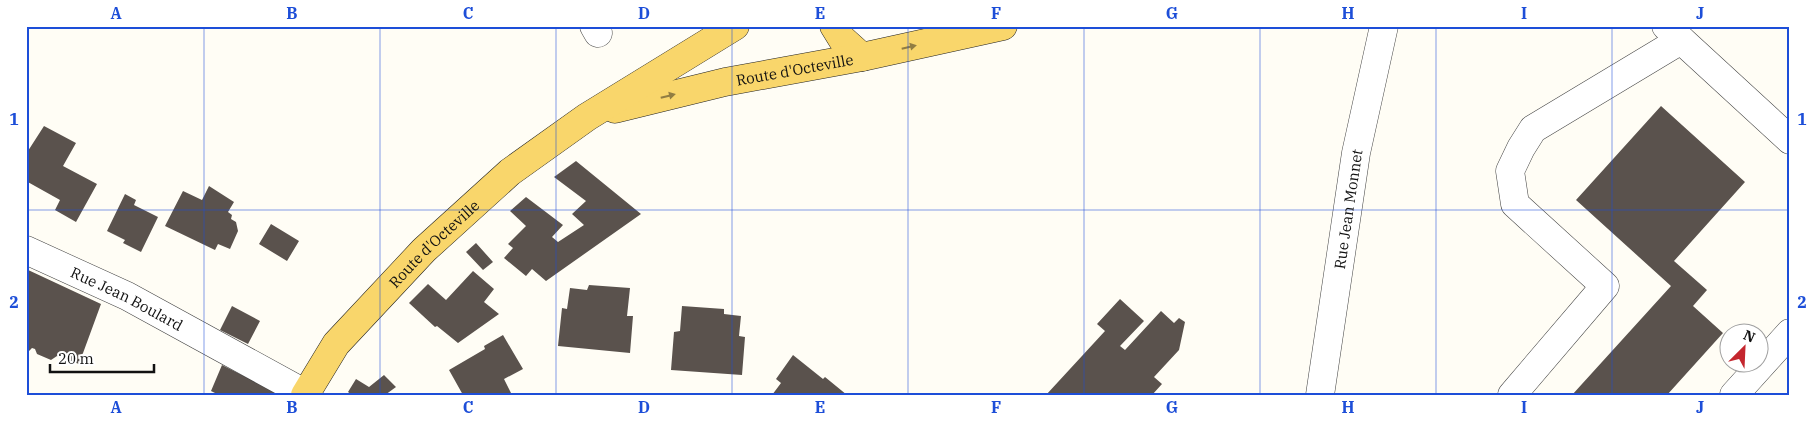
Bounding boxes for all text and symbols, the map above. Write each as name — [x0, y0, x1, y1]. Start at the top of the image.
text: A — [110, 3, 122, 23]
text: B — [286, 3, 298, 23]
text: C — [463, 3, 473, 23]
text: D — [638, 3, 650, 23]
text: E — [815, 3, 825, 23]
text: F — [991, 3, 1001, 23]
text: G — [1166, 3, 1178, 23]
text: H — [1342, 3, 1355, 23]
text: I — [1521, 3, 1527, 23]
text: J — [1696, 3, 1704, 23]
one-way arrow — [902, 42, 918, 50]
street label: Route d'Octeville — [734, 49, 855, 89]
one-way arrow — [661, 92, 676, 100]
text: 1 — [9, 109, 19, 129]
text: 1 — [1797, 109, 1807, 129]
street label: Rue Jean Monnet — [1329, 147, 1366, 270]
street label: Route d'Octeville — [384, 195, 483, 291]
street label: Rue Jean Boulard — [68, 262, 187, 334]
text: 2 — [9, 292, 19, 312]
text: 2 — [1797, 292, 1807, 312]
north arrow — [1718, 324, 1768, 374]
text: N — [1741, 326, 1758, 347]
scale bar — [50, 341, 154, 373]
text: 20 m — [58, 349, 94, 368]
text: A — [110, 397, 122, 417]
text: B — [286, 397, 298, 417]
text: C — [463, 397, 473, 417]
text: D — [638, 397, 650, 417]
text: E — [815, 397, 825, 417]
text: F — [991, 397, 1001, 417]
text: G — [1166, 397, 1178, 417]
text: H — [1342, 397, 1355, 417]
text: I — [1521, 397, 1527, 417]
text: J — [1696, 397, 1704, 417]

